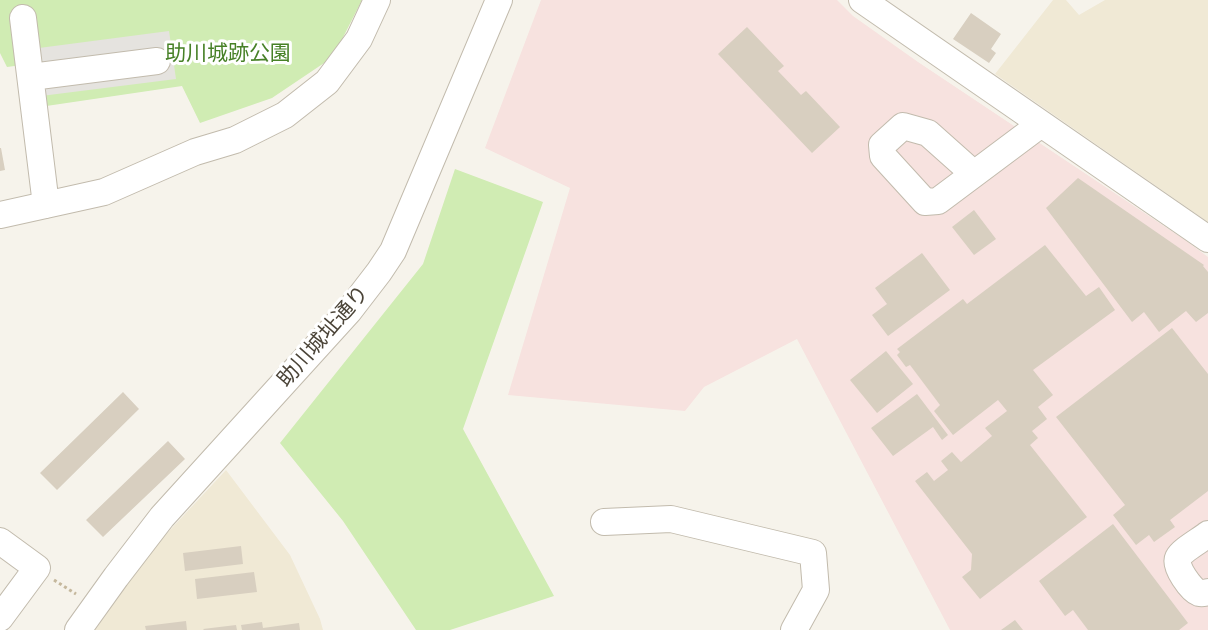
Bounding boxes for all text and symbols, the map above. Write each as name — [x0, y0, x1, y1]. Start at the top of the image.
park label: 助川城跡公園 — [165, 42, 291, 68]
street label: 助川城址通り — [273, 281, 375, 393]

